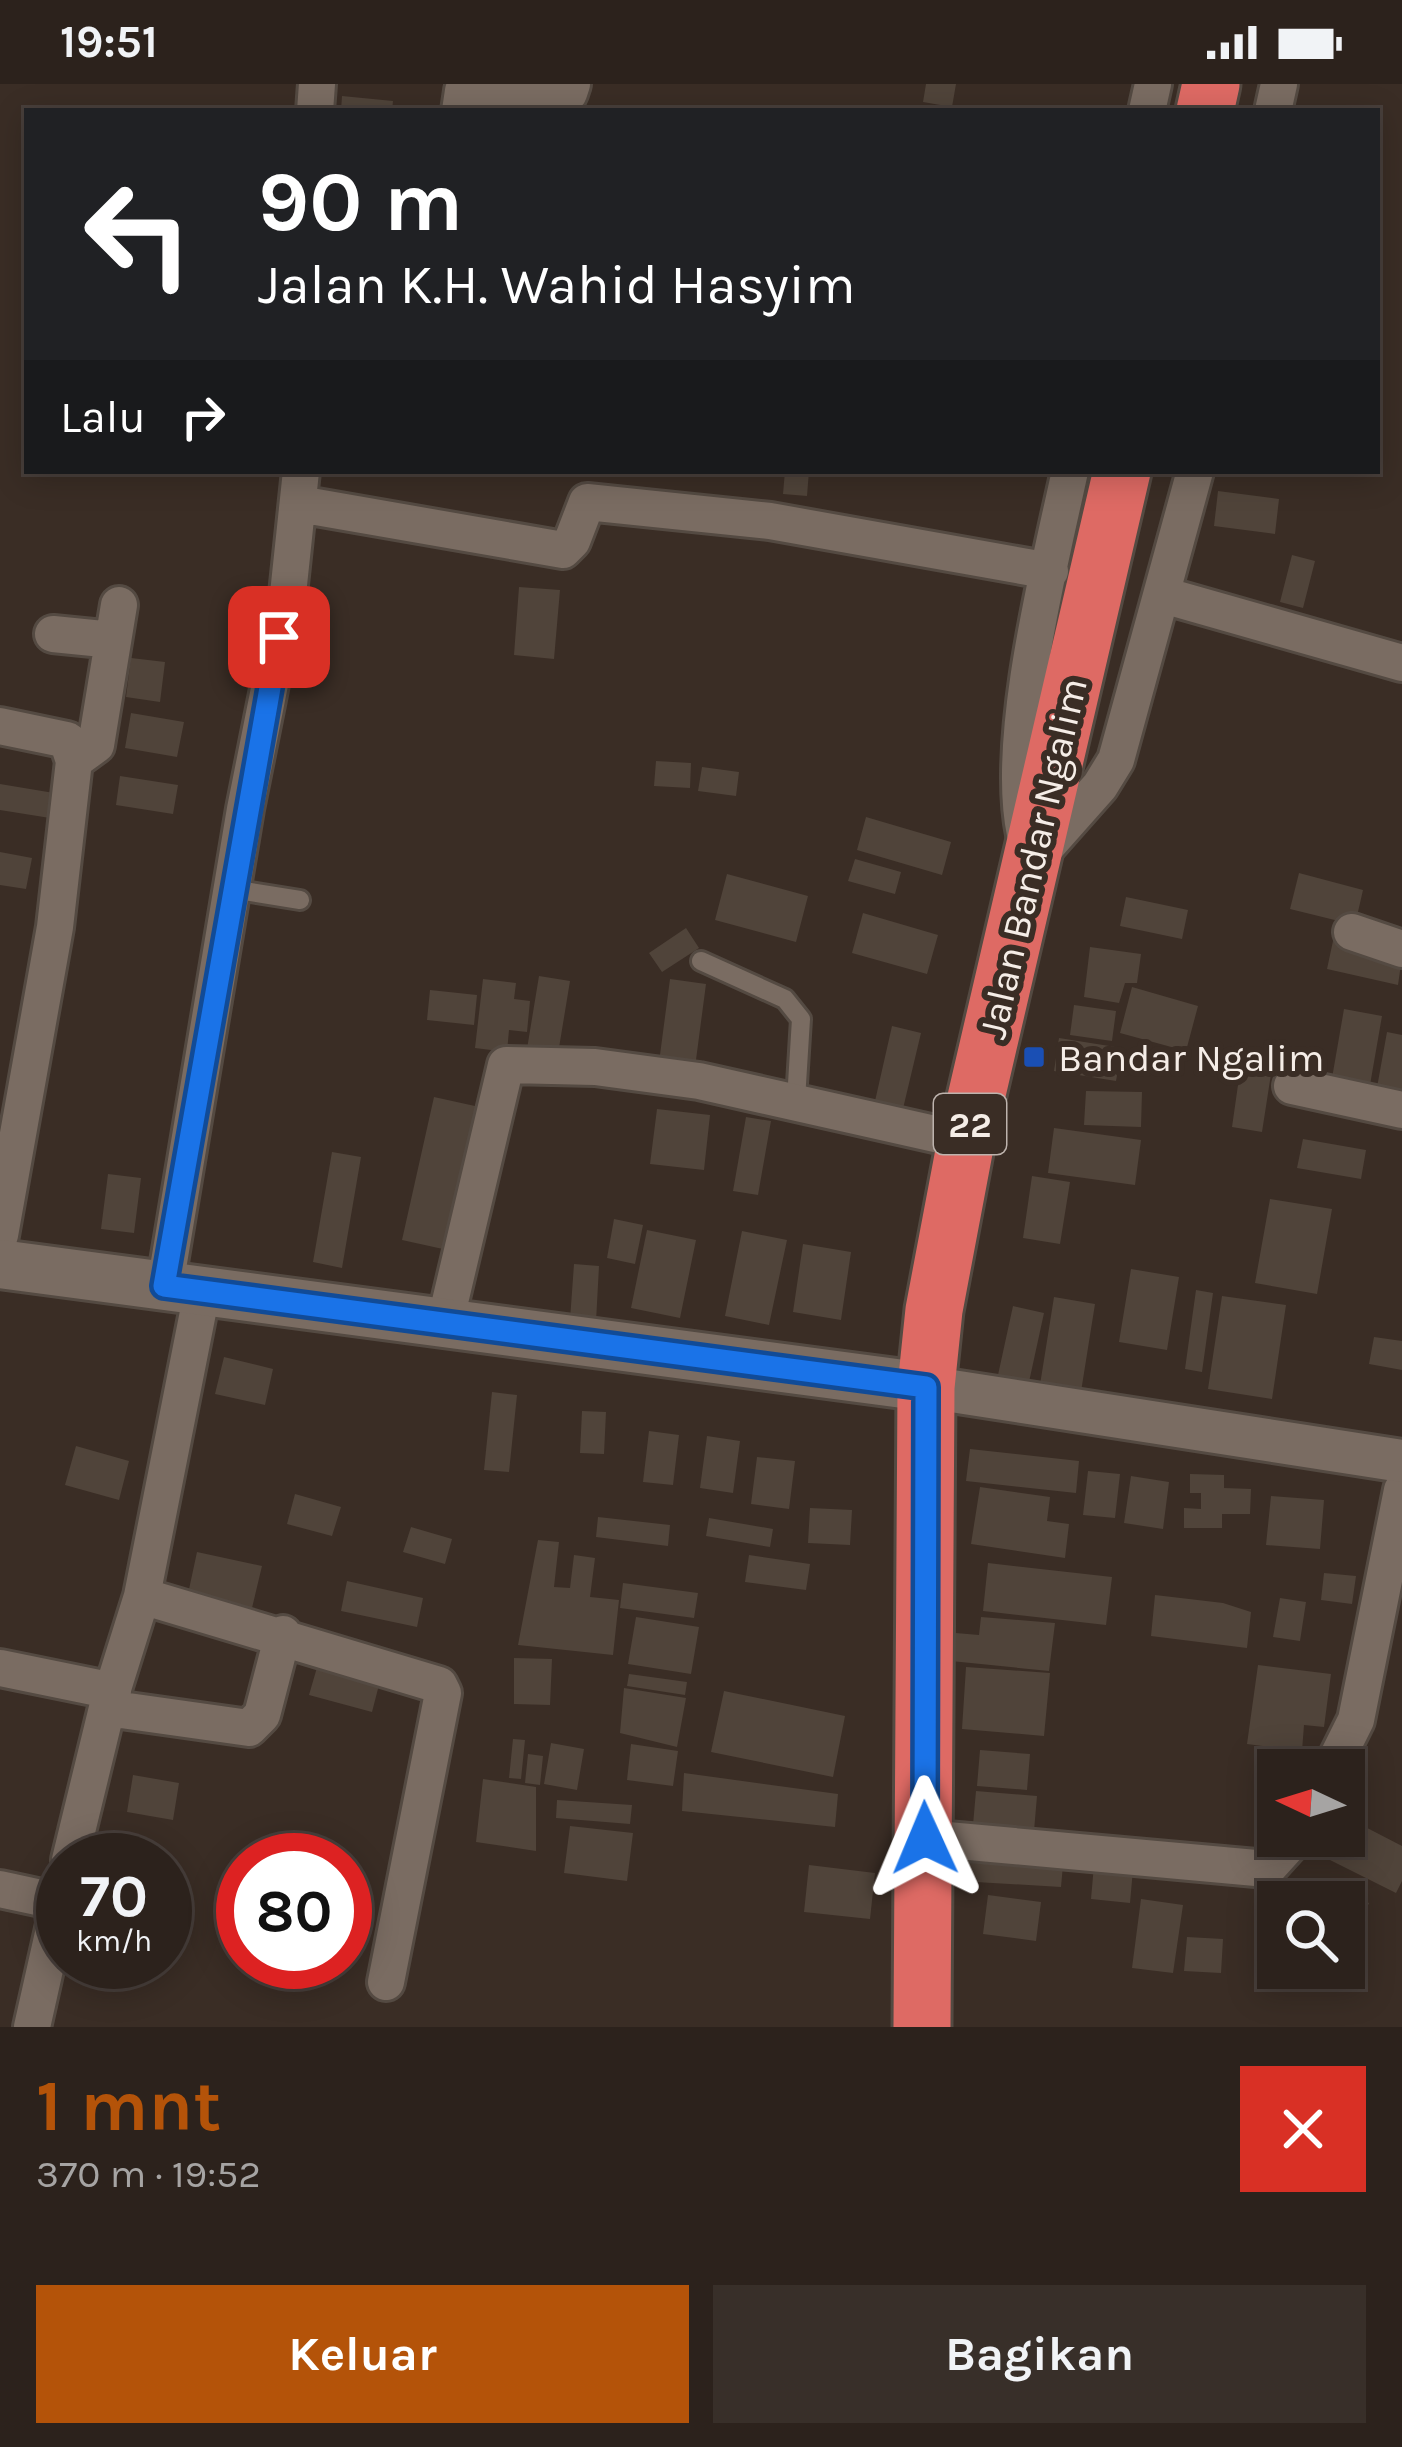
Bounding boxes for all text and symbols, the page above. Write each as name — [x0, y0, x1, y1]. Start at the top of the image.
text: 19:51 — [60, 16, 158, 68]
text: 90 m — [258, 153, 463, 251]
icon: left — [60, 156, 216, 312]
text: Jalan K.H. Wahid Hasyim — [258, 253, 855, 317]
icon: right — [170, 384, 236, 450]
text: Lalu — [60, 391, 146, 443]
pin — [228, 586, 330, 688]
icon: arrive — [246, 604, 312, 670]
street label: Jalan Bandar Ngalim — [969, 673, 1097, 1043]
place label: Bandar Ngalim — [1058, 1035, 1324, 1081]
marker: Bandar Ngalim — [1021, 1044, 1047, 1070]
road number: 22 — [934, 1094, 1006, 1154]
north arrow — [1257, 1749, 1365, 1857]
map controls — [1257, 1749, 1365, 1989]
position arrow — [862, 1775, 988, 1901]
speed limit sign: 80 — [216, 1833, 372, 1989]
text: 70 — [80, 1861, 148, 1931]
button: search — [1257, 1881, 1365, 1989]
text: km/h — [76, 1923, 152, 1959]
text: 1 mnt — [36, 2064, 221, 2148]
button: close — [1240, 2066, 1366, 2192]
text: 370 m · 19:52 — [36, 2151, 261, 2197]
button: Keluar — [36, 2285, 689, 2423]
button: Bagikan — [713, 2285, 1366, 2423]

